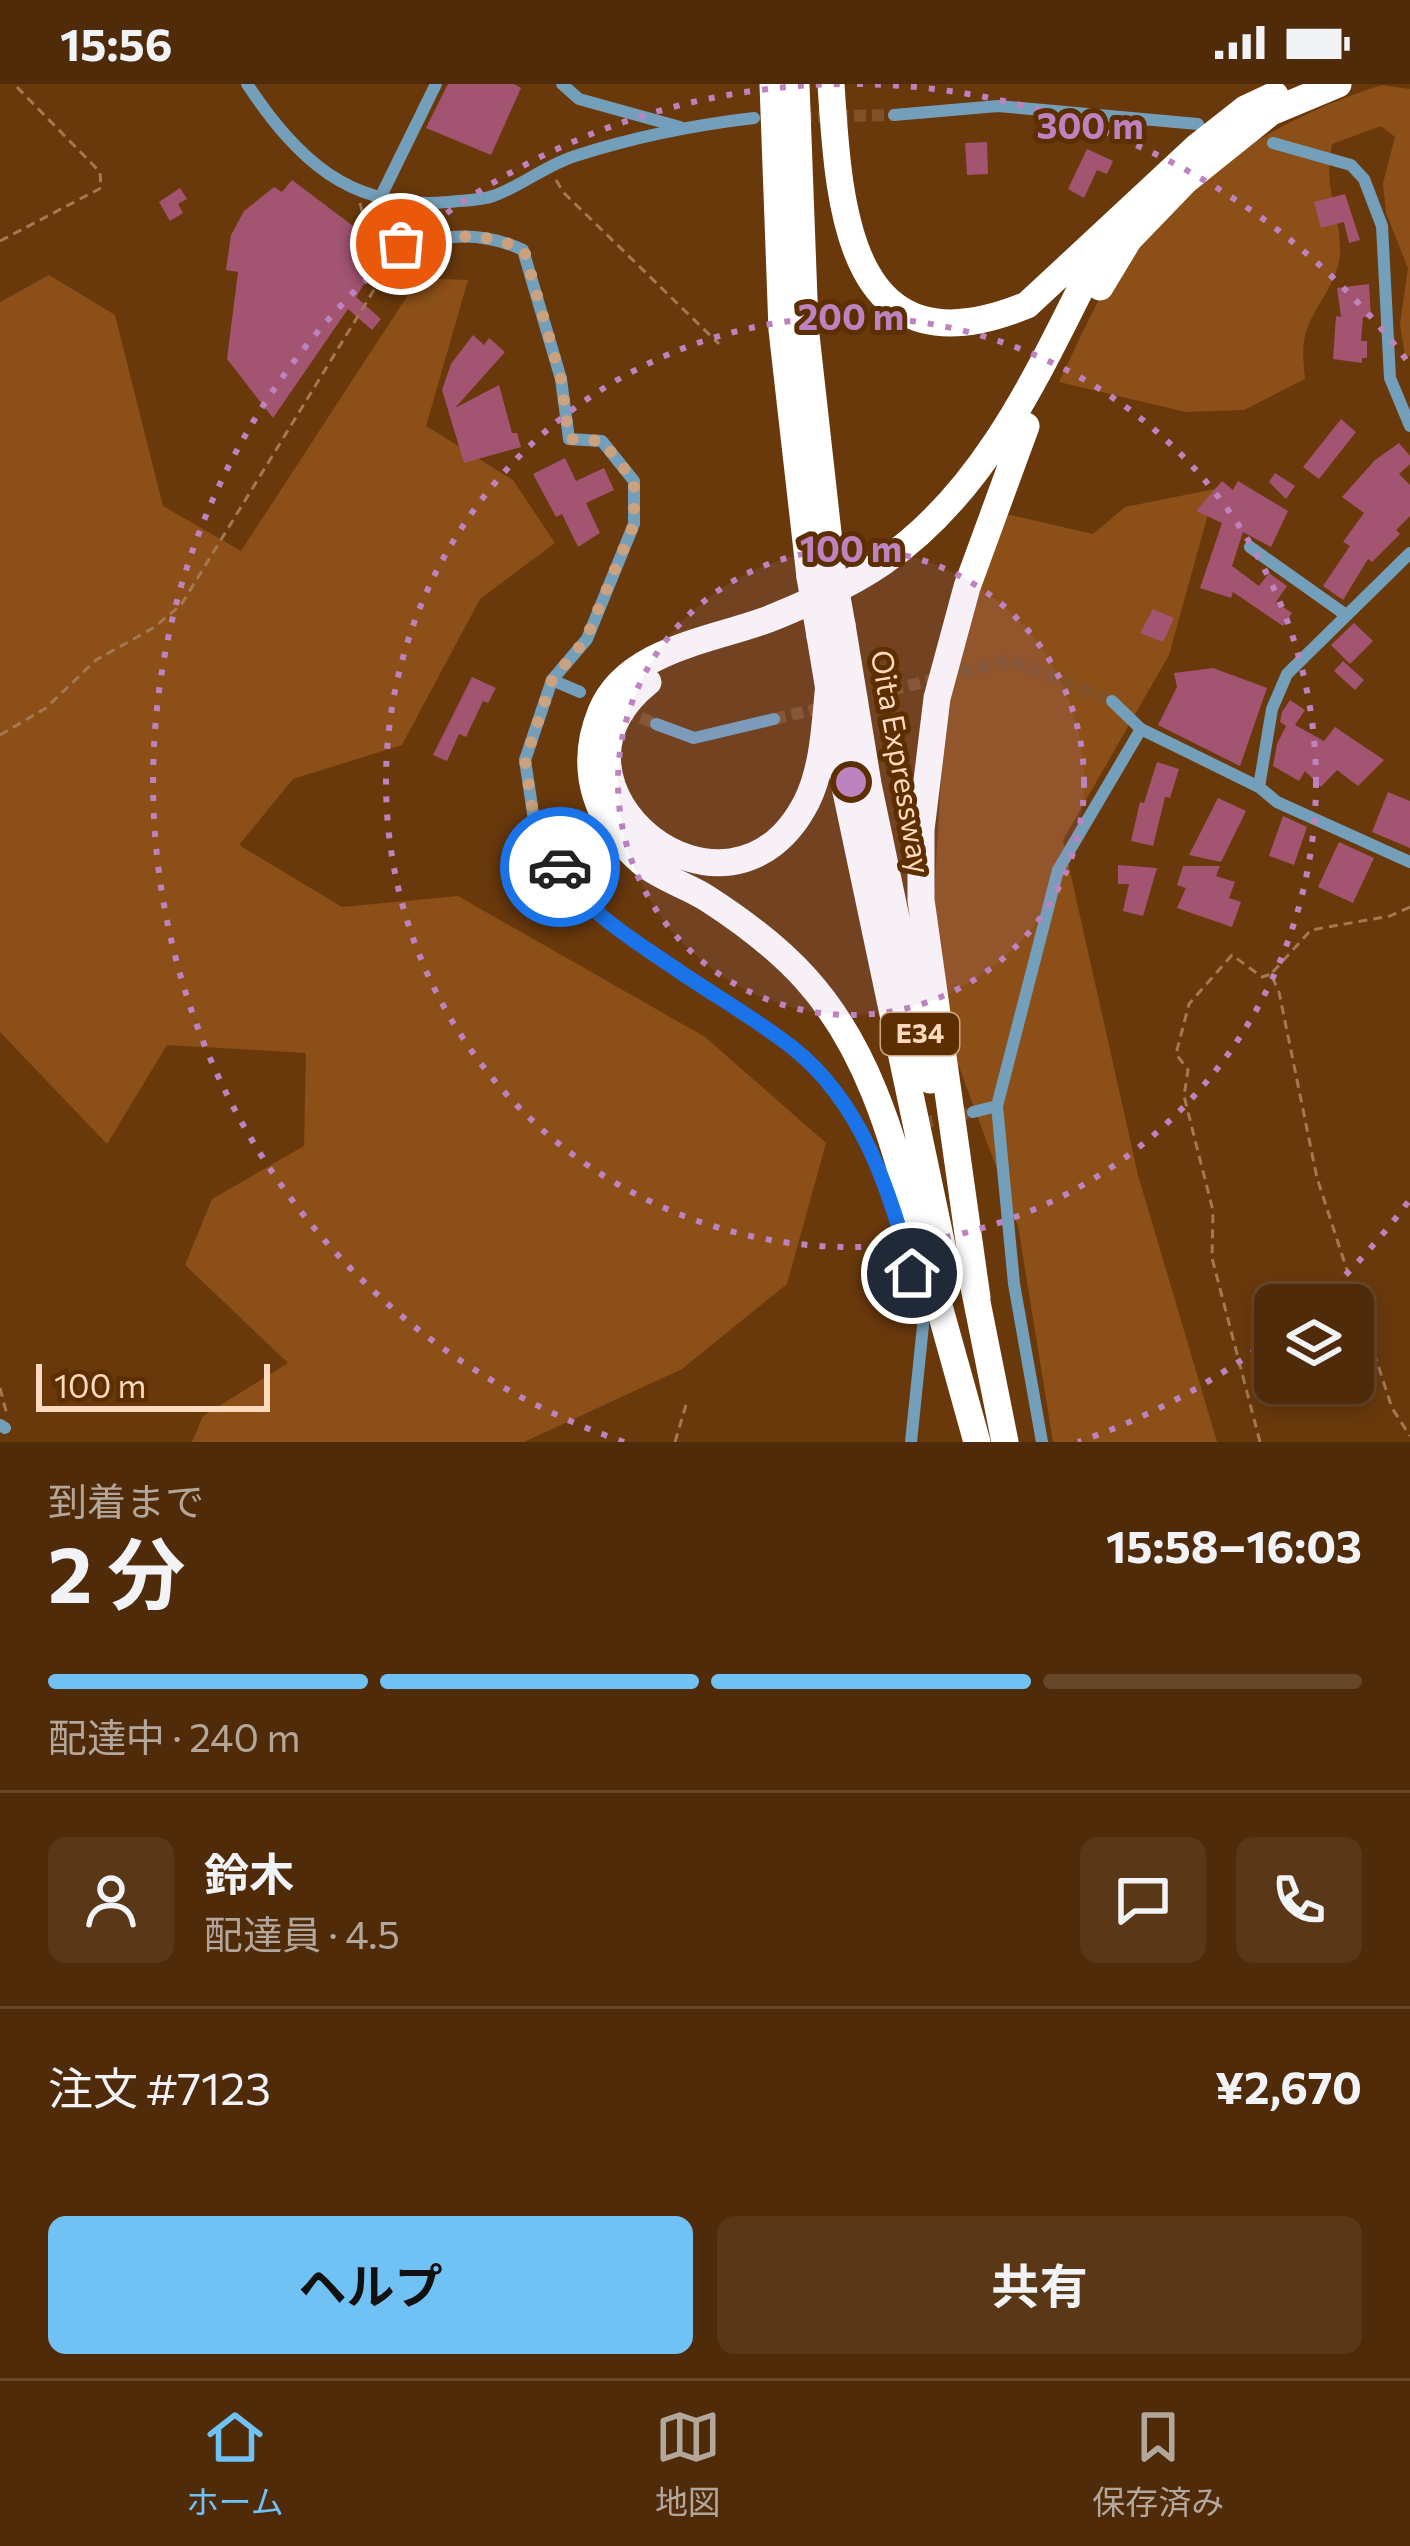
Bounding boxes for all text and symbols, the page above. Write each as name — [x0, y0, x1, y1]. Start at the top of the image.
text: 15:56 — [60, 15, 173, 70]
text: 300 m — [1036, 102, 1144, 146]
pin — [350, 193, 452, 295]
icon: bag — [368, 211, 434, 277]
text: 200 m — [798, 293, 904, 337]
text: 100 m — [800, 525, 902, 569]
street label: Oita Expressway — [865, 647, 940, 876]
centre of rings — [830, 761, 872, 803]
courier — [500, 807, 620, 927]
icon: car — [527, 834, 593, 900]
road number: E34 — [881, 1013, 959, 1055]
pin — [861, 1222, 963, 1324]
icon: home — [879, 1240, 945, 1306]
map controls — [1254, 1284, 1374, 1404]
button: layers — [1254, 1284, 1374, 1404]
scale bar — [36, 1358, 270, 1411]
text: 100 m — [54, 1364, 146, 1405]
text: 到着まで — [48, 1476, 204, 1524]
text: 15:58–16:03 — [1106, 1517, 1362, 1572]
text: 2 分 — [48, 1524, 185, 1619]
text: 配達中 · 240 m — [48, 1712, 300, 1760]
button: person — [48, 1837, 174, 1963]
button: chat — [1080, 1837, 1206, 1963]
button: phone — [1236, 1837, 1362, 1963]
text: 鈴木 — [204, 1845, 294, 1900]
text: 配達員 · 4.5 — [204, 1909, 400, 1957]
text: ¥2,670 — [1215, 2058, 1362, 2113]
text: 注文 #7123 — [48, 2059, 271, 2114]
button: ヘルプ — [48, 2216, 693, 2354]
button: 共有 — [717, 2216, 1362, 2354]
tab: ホーム — [186, 2404, 284, 2524]
tab: 地図 — [655, 2404, 721, 2524]
tab: 保存済み — [1092, 2404, 1224, 2524]

